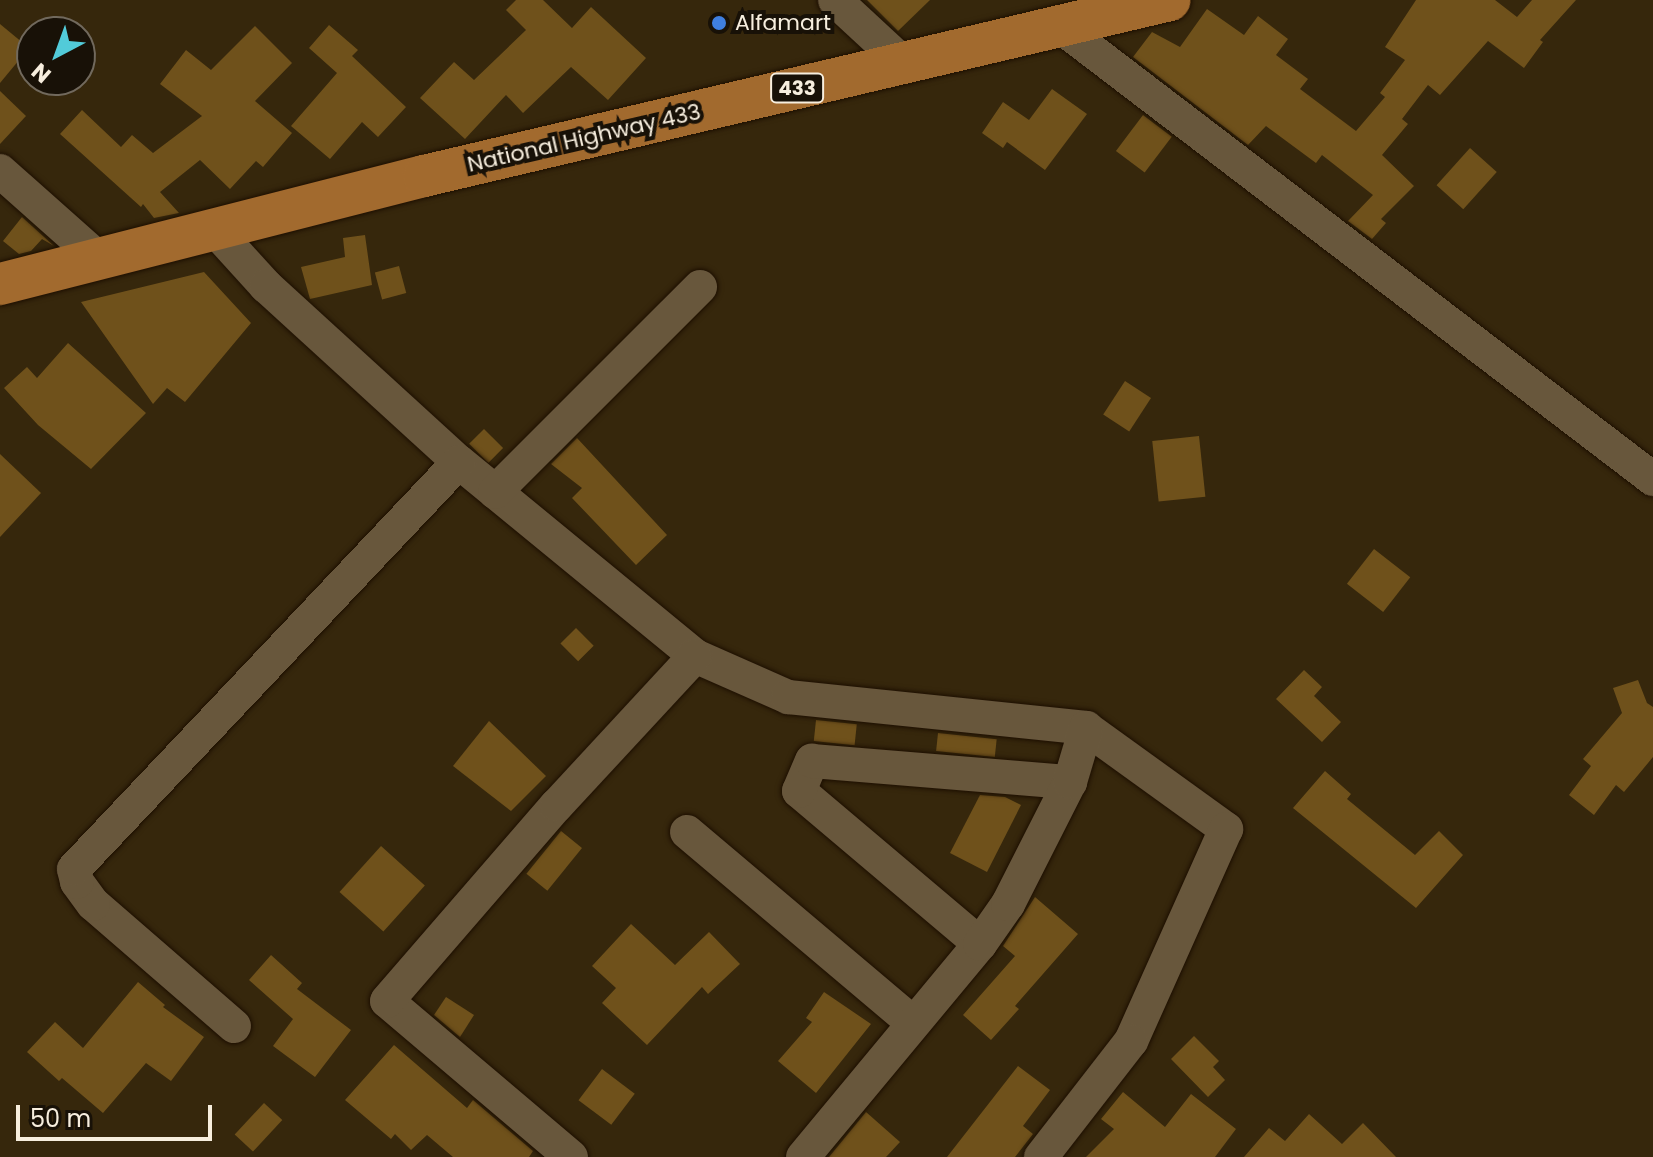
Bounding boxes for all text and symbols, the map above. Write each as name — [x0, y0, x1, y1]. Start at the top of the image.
place label: Alfamart — [735, 10, 831, 36]
marker: Alfamart — [710, 14, 728, 32]
north arrow — [16, 16, 96, 96]
text: N — [25, 56, 58, 90]
road number: 433 — [769, 72, 825, 104]
street label: National Highway 433 — [465, 98, 703, 178]
scale bar — [20, 1089, 216, 1139]
text: 50 m — [30, 1102, 91, 1135]

